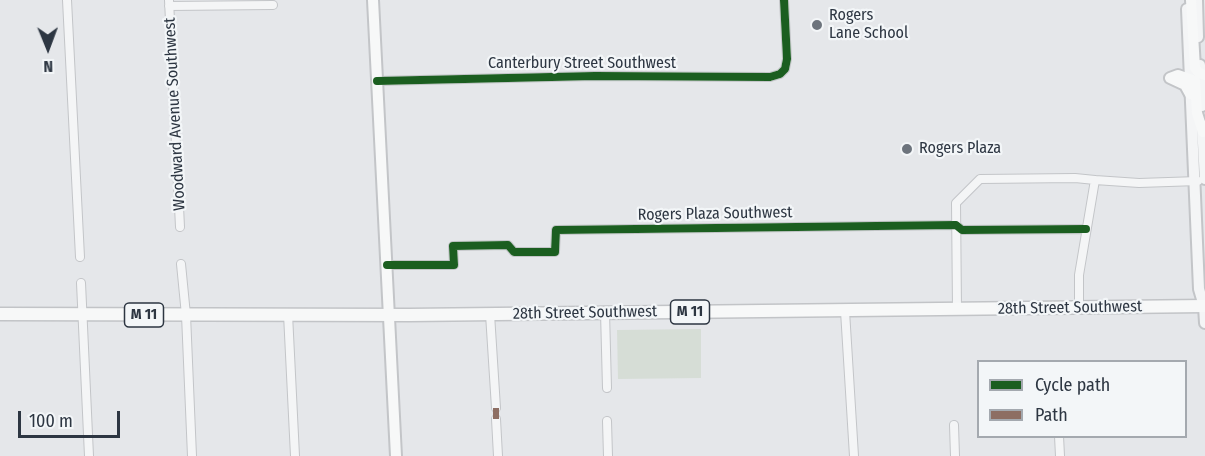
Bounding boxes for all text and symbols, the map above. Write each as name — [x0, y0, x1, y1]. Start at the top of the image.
place label: Rogers Lane School — [829, 6, 908, 44]
street label: Woodward Avenue Southwest — [160, 17, 190, 211]
north arrow — [18, 18, 78, 78]
marker: Rogers Lane School — [810, 18, 824, 32]
street label: Canterbury Street Southwest — [488, 54, 676, 74]
text: N — [43, 57, 53, 76]
place label: Rogers Plaza — [919, 139, 1001, 159]
marker: Rogers Plaza — [900, 142, 914, 156]
street label: Rogers Plaza Southwest — [637, 203, 793, 225]
street label: 28th Street Southwest — [998, 297, 1142, 319]
road number: M 11 — [670, 300, 710, 324]
street label: 28th Street Southwest — [513, 302, 657, 324]
road number: M 11 — [124, 303, 164, 327]
legend — [977, 360, 1187, 438]
text: Cycle path — [1035, 374, 1110, 396]
scale bar — [21, 399, 123, 437]
text: Path — [1035, 404, 1068, 426]
text: 100 m — [29, 410, 73, 432]

